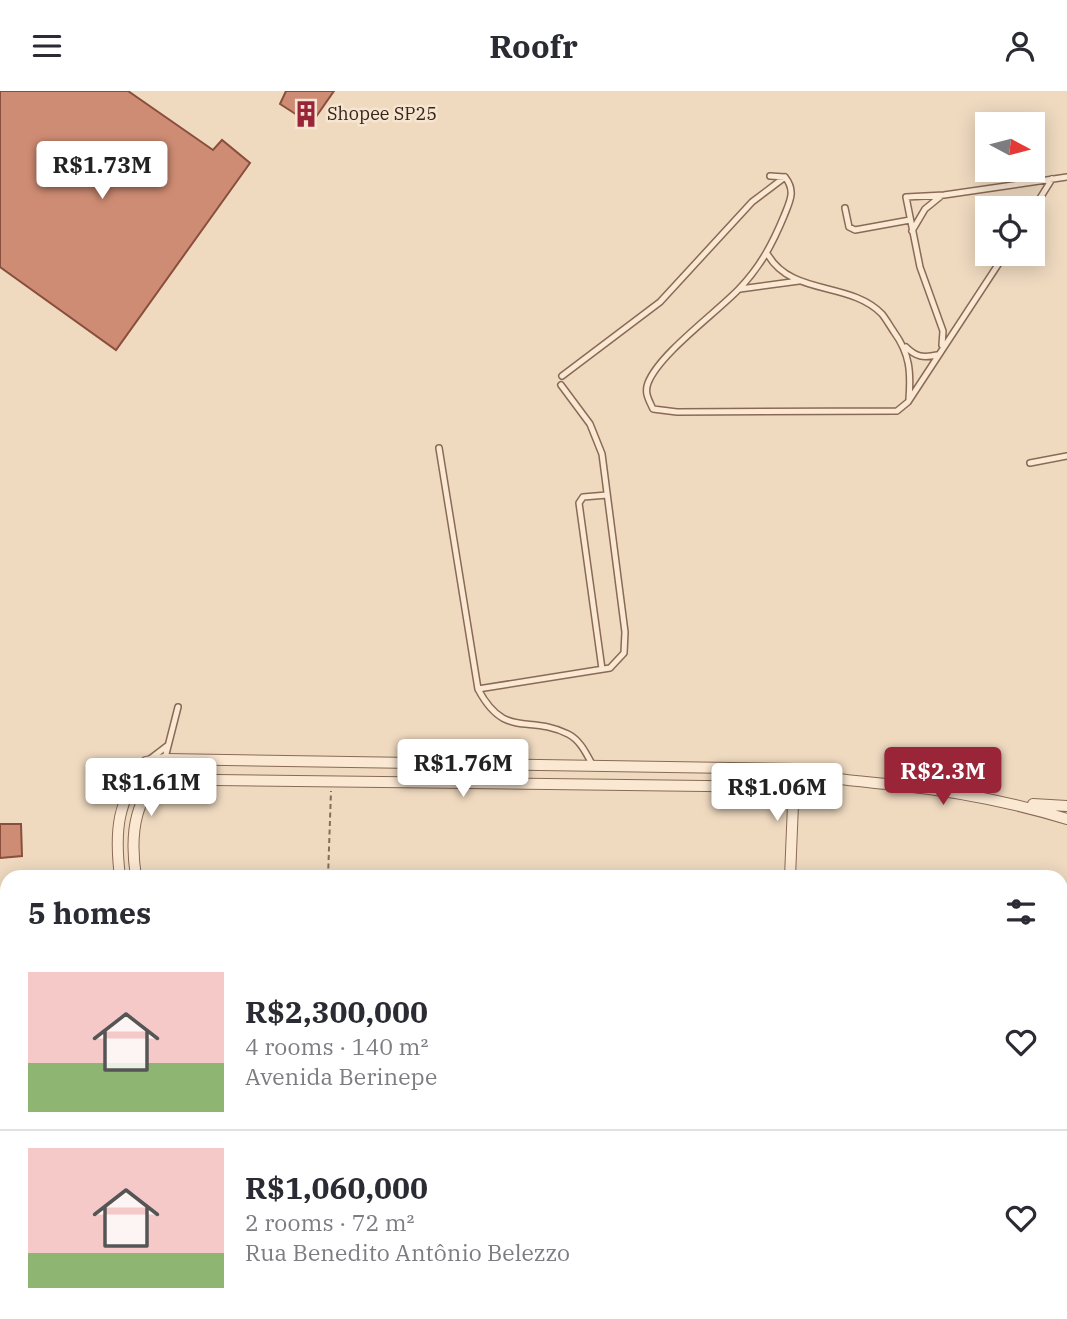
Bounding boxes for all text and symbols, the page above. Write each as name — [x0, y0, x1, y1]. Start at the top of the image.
text: Roofr — [489, 25, 578, 67]
icon: menu — [28, 27, 66, 65]
icon: person — [1001, 27, 1039, 65]
building icon: Shopee SP25 — [291, 99, 321, 129]
place label: Shopee SP25 — [327, 102, 437, 125]
north arrow — [975, 112, 1045, 182]
map controls — [975, 112, 1045, 266]
pin: R$1.73M — [37, 141, 167, 201]
text: R$1.73M — [52, 149, 152, 179]
button: locate — [975, 196, 1045, 266]
pin: R$1.76M — [398, 739, 528, 799]
text: R$1.76M — [413, 747, 513, 777]
pin: R$2.3M — [886, 747, 1000, 807]
text: R$2.3M — [900, 755, 986, 785]
pin: R$1.61M — [86, 759, 216, 818]
pin: R$1.06M — [712, 763, 842, 823]
text: R$1.61M — [101, 766, 201, 796]
text: R$1.06M — [727, 771, 827, 801]
text: 5 homes — [28, 893, 151, 932]
icon: filters — [1002, 893, 1040, 931]
text: R$2,300,000 — [245, 992, 428, 1031]
icon: home — [84, 1000, 168, 1084]
icon: heart — [1002, 1023, 1040, 1061]
text: 4 rooms · 140 m² — [245, 1031, 428, 1061]
text: Avenida Berinepe — [245, 1061, 437, 1091]
text: R$1,060,000 — [245, 1168, 428, 1207]
icon: home — [84, 1176, 168, 1260]
icon: heart — [1002, 1199, 1040, 1237]
text: 2 rooms · 72 m² — [245, 1207, 415, 1237]
text: Rua Benedito Antônio Belezzo — [245, 1237, 570, 1267]

